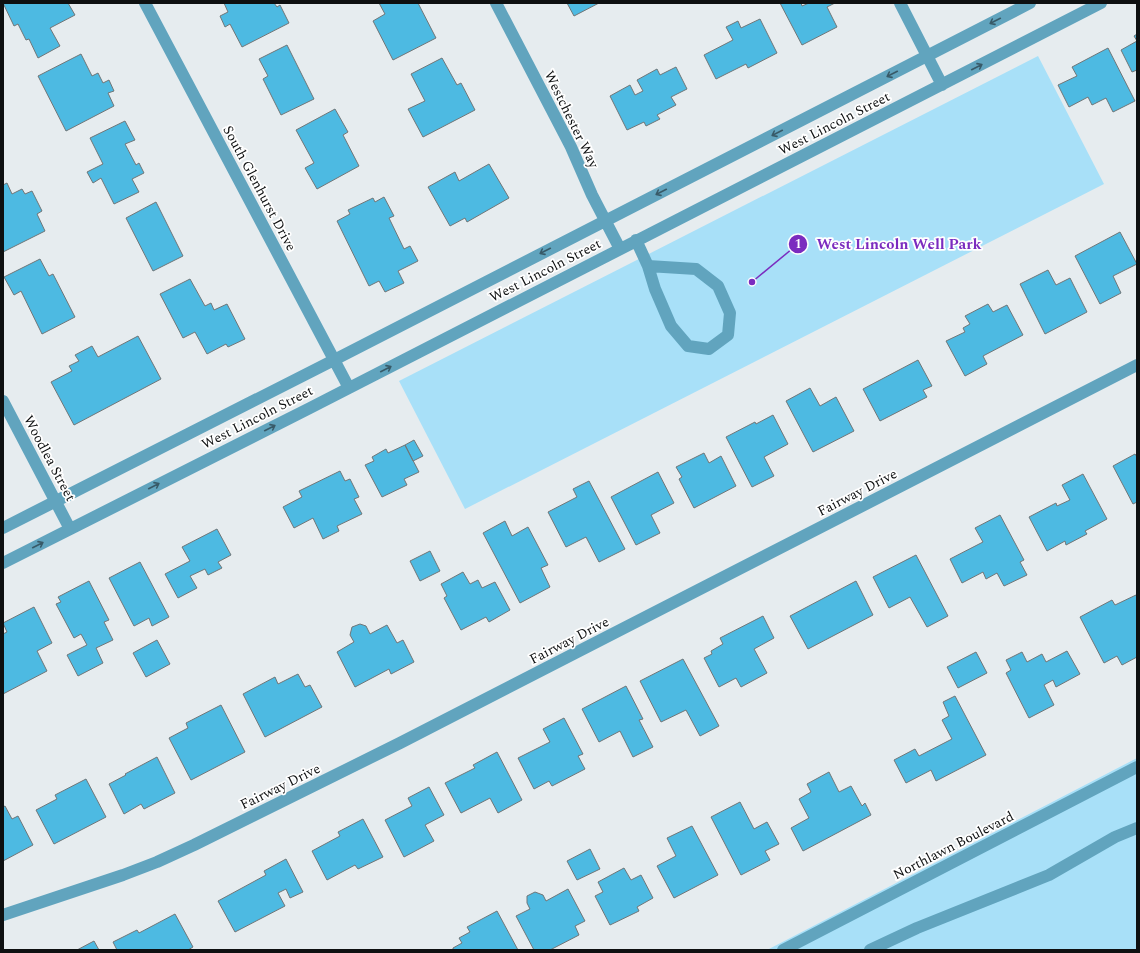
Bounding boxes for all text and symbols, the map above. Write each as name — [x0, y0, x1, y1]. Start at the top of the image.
one-way arrow — [989, 18, 1001, 25]
one-way arrow — [971, 63, 983, 70]
street label: Westchester Way — [539, 67, 605, 173]
one-way arrow — [887, 71, 899, 78]
street label: West Lincoln Street — [775, 86, 894, 161]
street label: South Glenhurst Drive — [217, 122, 302, 255]
one-way arrow — [771, 130, 783, 137]
one-way arrow — [655, 189, 667, 196]
callout: West Lincoln Well Park — [788, 230, 989, 257]
street label: West Lincoln Street — [486, 233, 605, 308]
text: West Lincoln Well Park — [816, 233, 982, 256]
text: 1 — [795, 235, 801, 254]
one-way arrow — [539, 248, 551, 256]
one-way arrow — [379, 364, 391, 372]
street label: West Lincoln Street — [198, 380, 317, 455]
street label: Woodlea Street — [18, 412, 81, 505]
one-way arrow — [264, 424, 276, 431]
street label: Fairway Drive — [814, 463, 901, 522]
one-way arrow — [148, 482, 160, 489]
one-way arrow — [32, 541, 44, 548]
street label: Fairway Drive — [526, 611, 613, 670]
street label: Fairway Drive — [237, 758, 324, 815]
street label: Northlawn Boulevard — [889, 806, 1017, 885]

